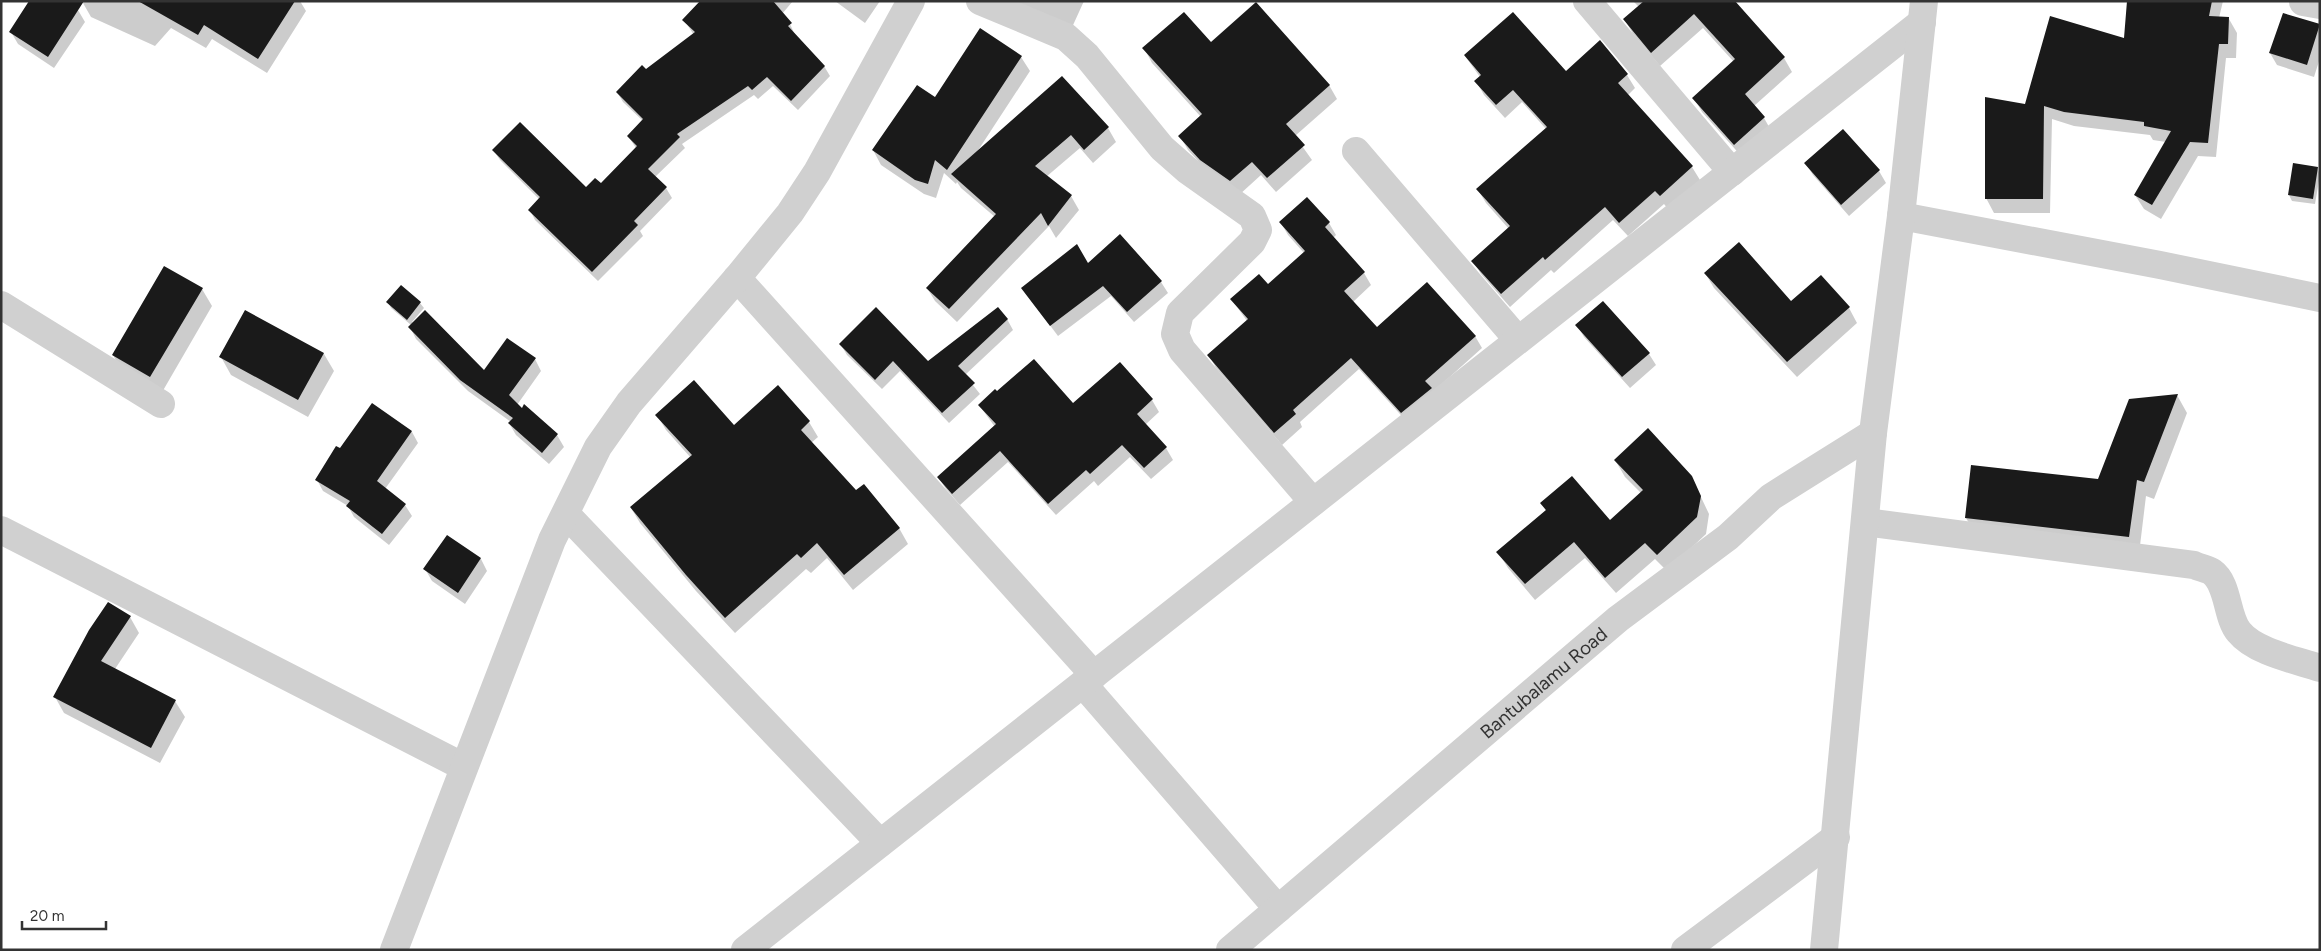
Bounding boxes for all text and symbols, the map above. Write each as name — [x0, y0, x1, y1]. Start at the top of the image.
street label: Bantubalamu Road — [1475, 622, 1612, 743]
scale bar — [22, 898, 106, 930]
text: 20 m — [30, 907, 64, 925]

